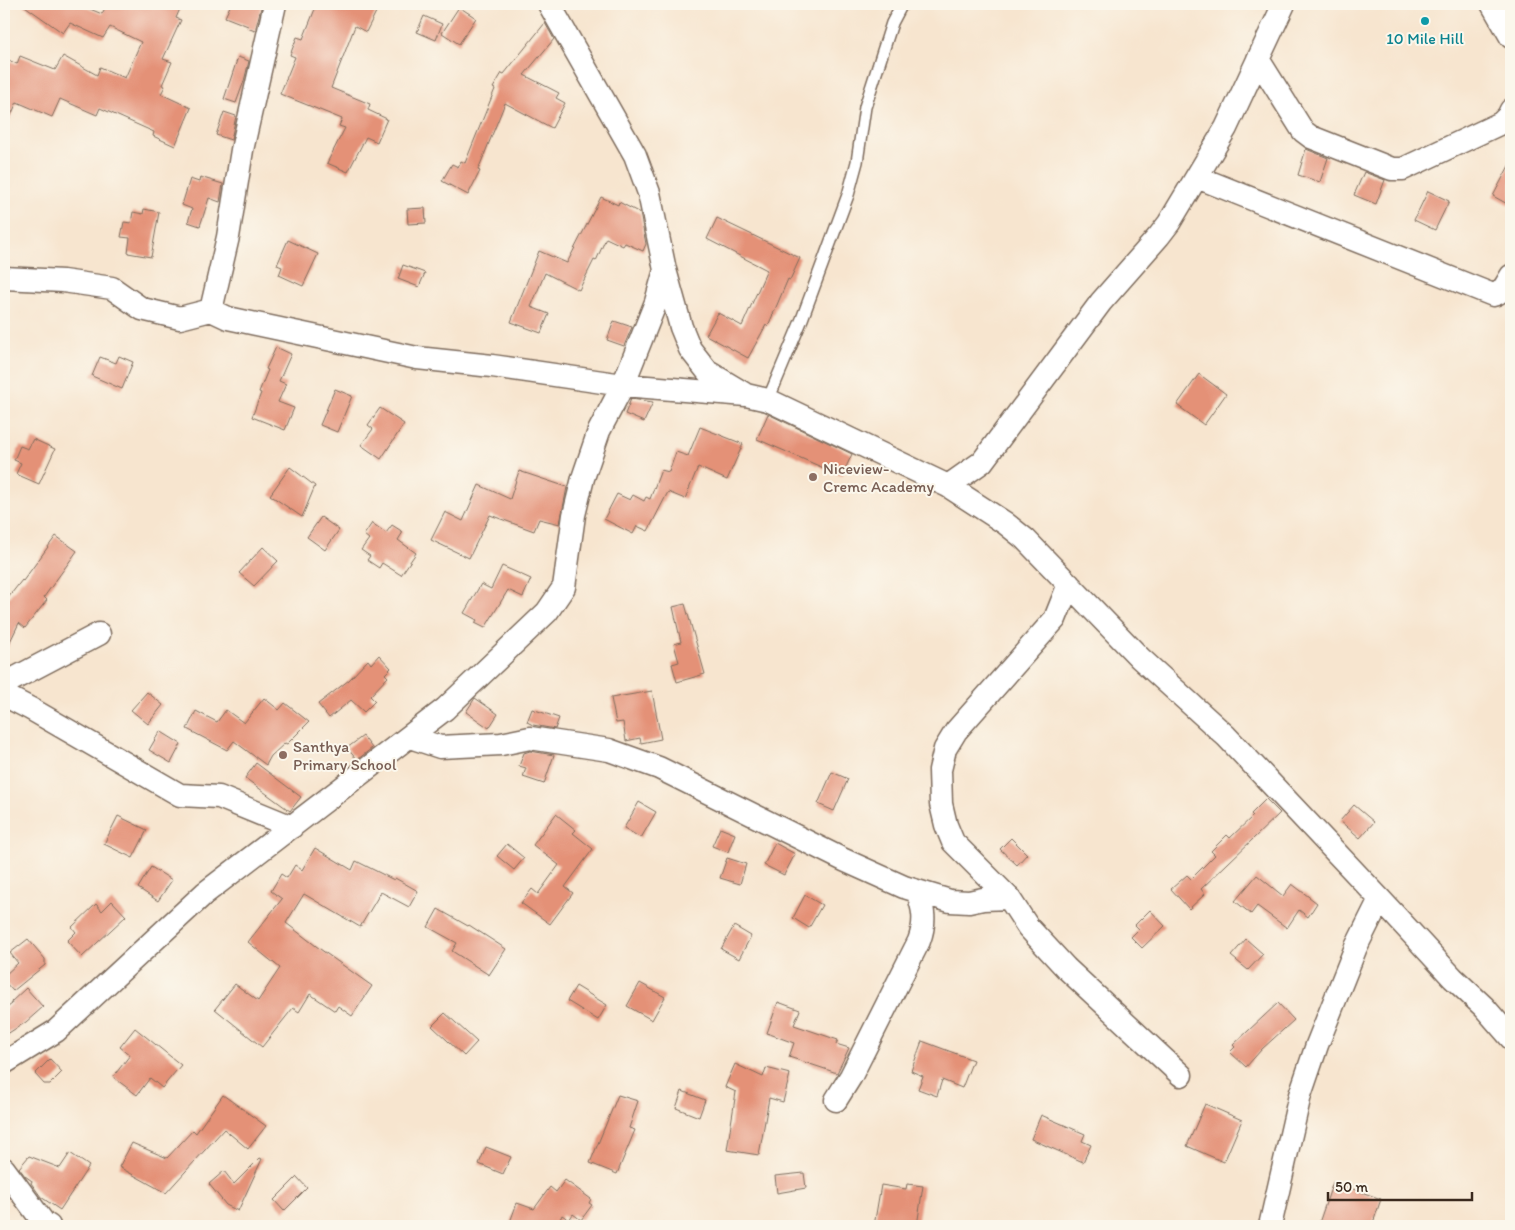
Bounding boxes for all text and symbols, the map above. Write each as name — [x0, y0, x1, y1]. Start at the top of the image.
marker: 10 Mile Hill — [1419, 15, 1431, 27]
place label: 10 Mile Hill — [1386, 29, 1464, 48]
place label: Niceview- Cremc Academy — [823, 459, 934, 496]
marker: Niceview- Cremc Academy — [807, 471, 819, 483]
place label: Santhya Primary School — [293, 737, 397, 774]
marker: Santhya Primary School — [277, 749, 289, 761]
scale bar — [1328, 1170, 1471, 1202]
text: 50 m — [1335, 1178, 1368, 1196]

